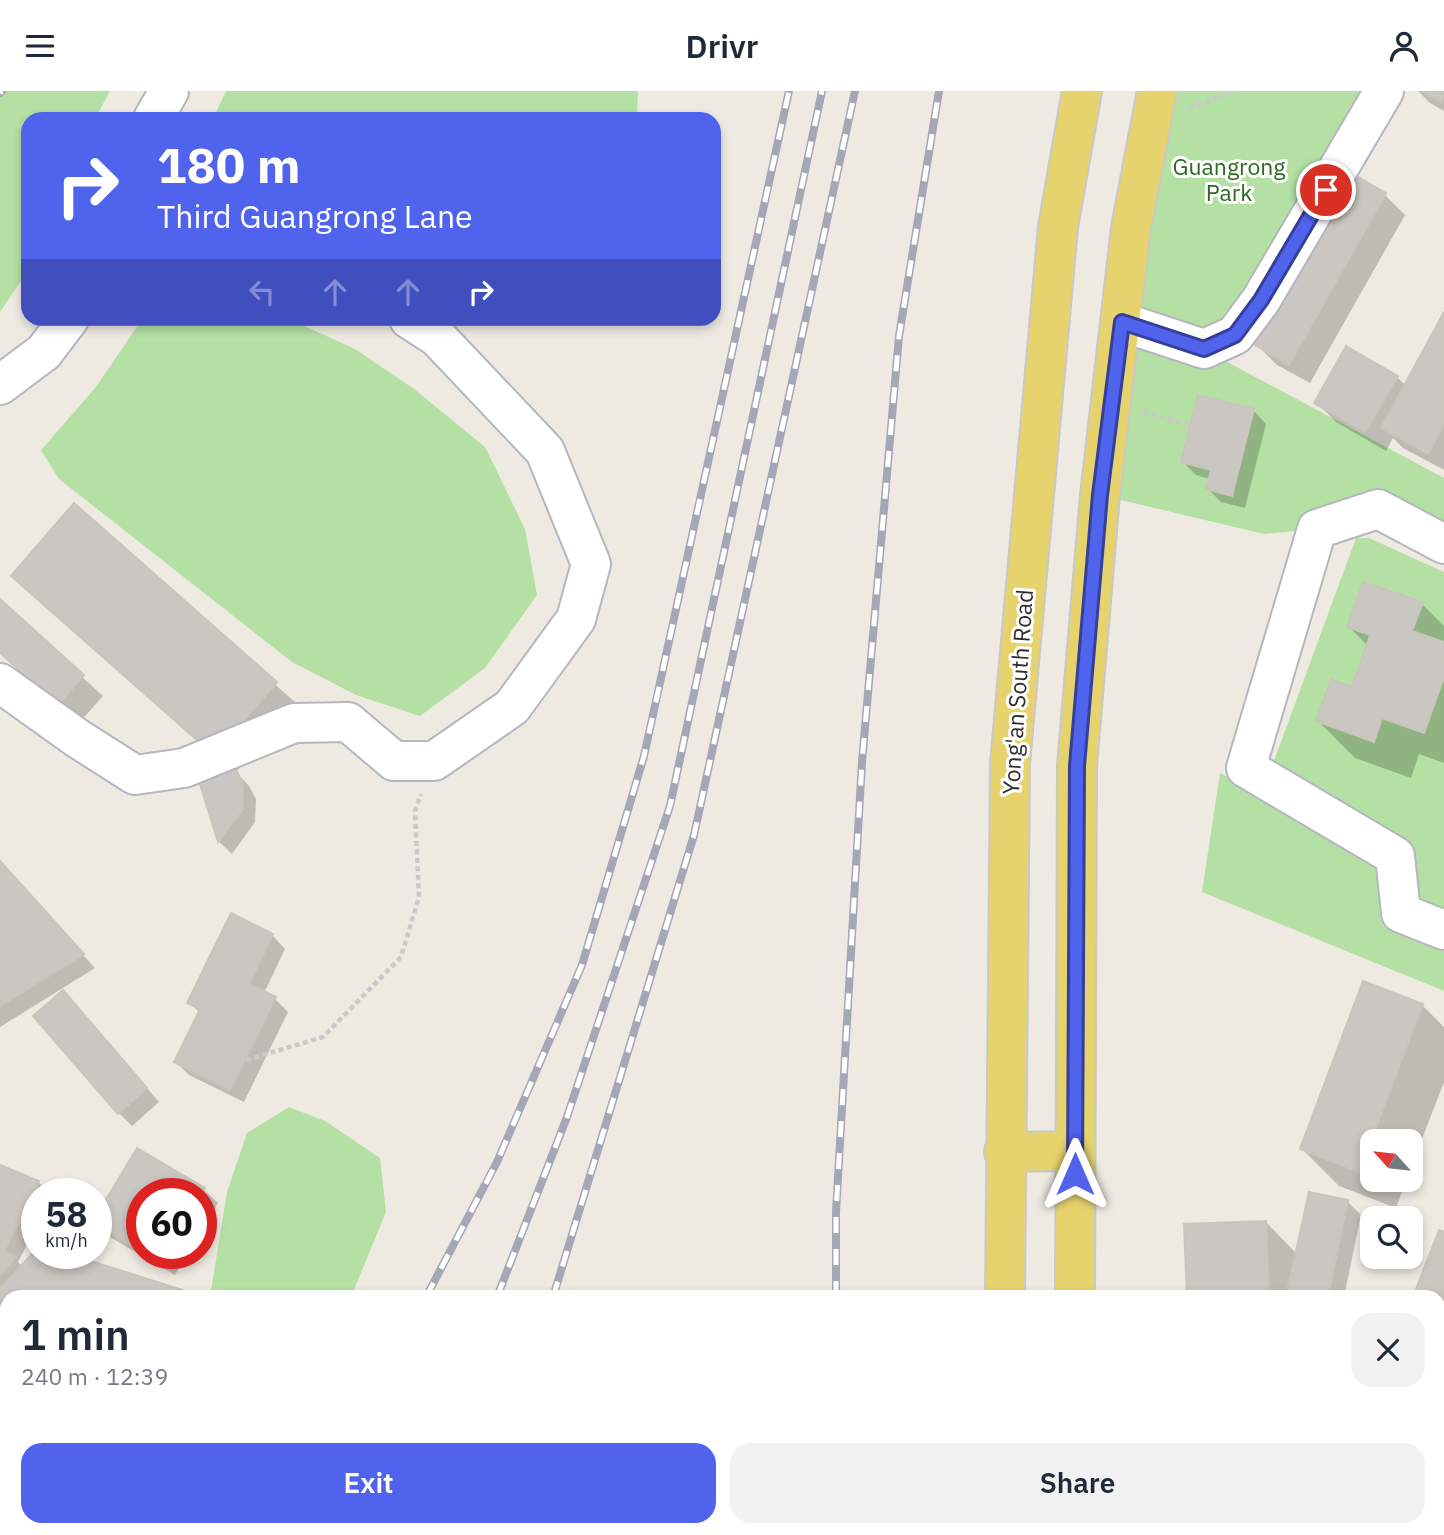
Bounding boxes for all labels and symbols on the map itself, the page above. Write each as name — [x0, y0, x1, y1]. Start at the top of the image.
park label: Guangrong Park — [1173, 151, 1285, 207]
pin — [1296, 160, 1356, 220]
street label: Yong'an South Road — [995, 588, 1039, 796]
north arrow — [1360, 1129, 1423, 1192]
position arrow — [1038, 1137, 1112, 1211]
speed limit sign: 60 — [126, 1178, 217, 1269]

